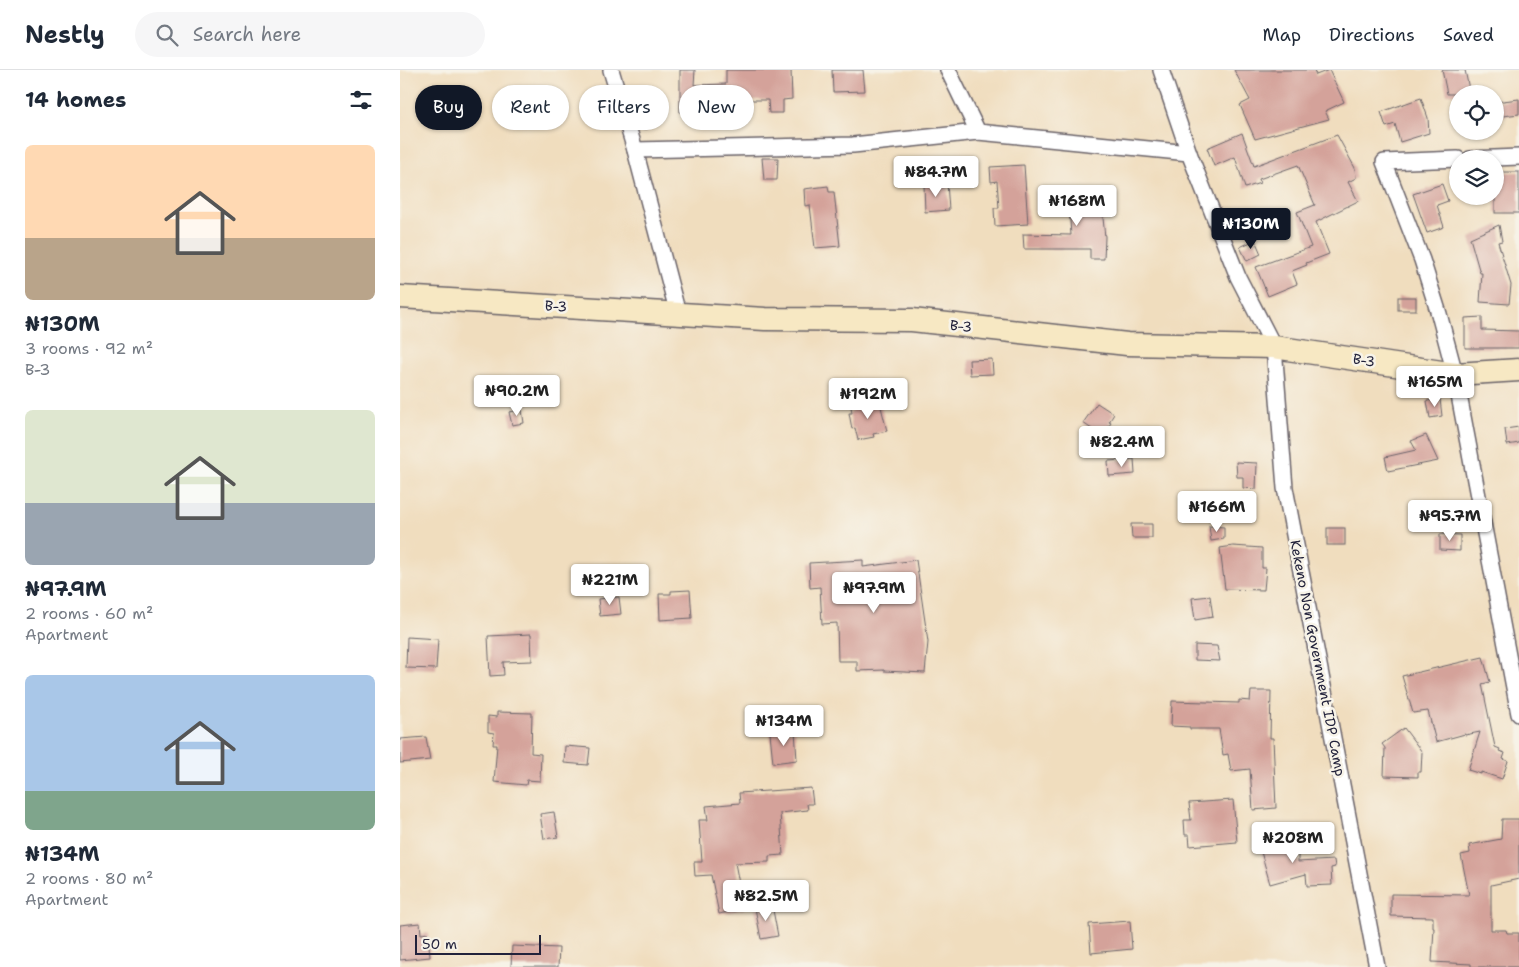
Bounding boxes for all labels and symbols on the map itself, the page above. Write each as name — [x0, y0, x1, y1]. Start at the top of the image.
pin: ₦84.7M — [895, 156, 977, 198]
pin: ₦168M — [1042, 184, 1112, 227]
pin: ₦130M — [1216, 208, 1286, 250]
street label: B-3 — [544, 296, 568, 316]
street label: B-3 — [949, 316, 973, 336]
street label: B-3 — [1352, 349, 1376, 371]
pin: ₦165M — [1400, 366, 1470, 408]
pin: ₦90.2M — [476, 374, 558, 417]
pin: ₦192M — [833, 378, 903, 420]
pin: ₦82.4M — [1081, 426, 1163, 468]
pin: ₦166M — [1182, 490, 1252, 533]
pin: ₦95.7M — [1409, 500, 1491, 542]
street label: Kekeno Non Government IDP Camp — [1286, 538, 1350, 778]
pin: ₦221M — [575, 564, 645, 606]
pin: ₦97.9M — [833, 572, 915, 614]
pin: ₦134M — [749, 704, 819, 747]
pin: ₦208M — [1258, 822, 1328, 864]
pin: ₦82.5M — [725, 880, 807, 922]
scale bar — [415, 932, 541, 955]

